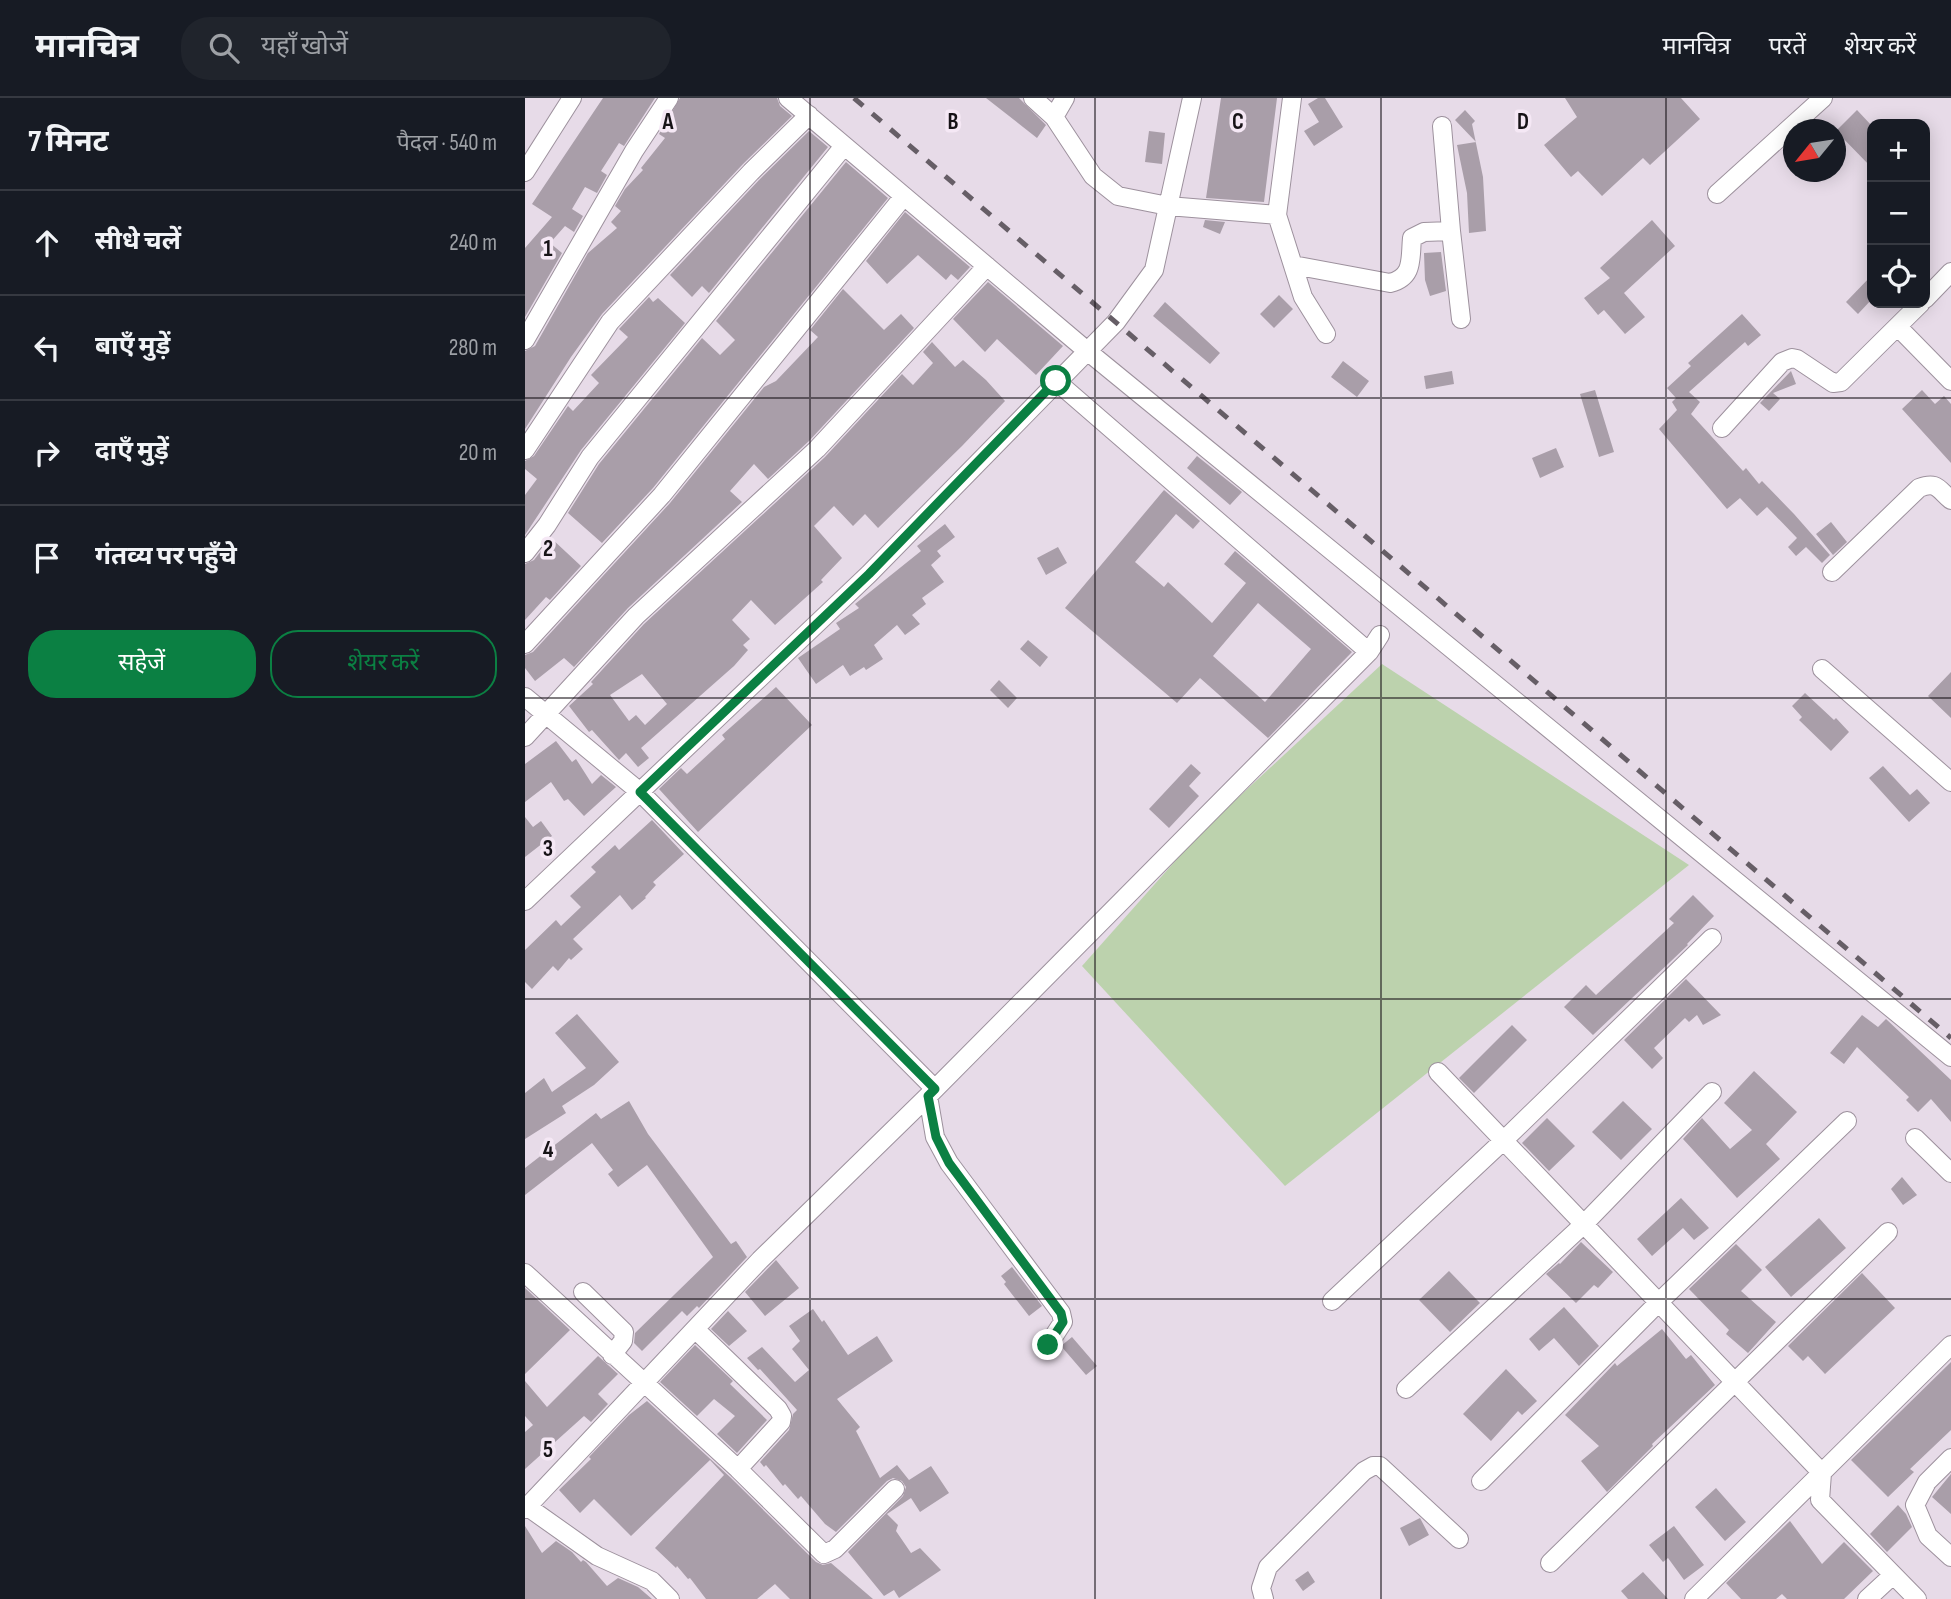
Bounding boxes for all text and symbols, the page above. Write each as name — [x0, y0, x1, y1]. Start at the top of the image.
search box — [181, 17, 671, 80]
text: मानचित्र — [35, 27, 139, 67]
icon: search — [205, 29, 243, 67]
text: यहाँ खोजें — [261, 31, 348, 62]
text: मानचित्र — [1662, 32, 1731, 61]
text: परतें — [1769, 32, 1806, 61]
text: शेयर करें — [1844, 32, 1916, 61]
text: A — [662, 108, 675, 136]
text: B — [948, 108, 959, 136]
text: C — [1232, 108, 1244, 136]
text: D — [1517, 108, 1529, 136]
north arrow — [1783, 119, 1846, 182]
map controls — [1867, 119, 1930, 308]
button: + — [1867, 119, 1930, 182]
text: 7 मिनट — [28, 124, 109, 160]
text: पैदल · 540 m — [397, 129, 497, 157]
button: − — [1867, 182, 1930, 245]
icon: ahead — [28, 224, 66, 262]
text: सीधे चलें — [95, 226, 181, 257]
text: 240 m — [449, 229, 497, 257]
text: 1 — [543, 235, 553, 263]
button: locate — [1867, 245, 1930, 308]
icon: left — [28, 329, 66, 367]
text: बाएँ मुड़ें — [95, 331, 170, 362]
text: 280 m — [449, 334, 497, 362]
route start — [1040, 365, 1071, 396]
icon: right — [28, 434, 66, 472]
text: दाएँ मुड़ें — [95, 436, 169, 467]
text: 20 m — [459, 439, 497, 467]
text: 2 — [543, 535, 553, 563]
icon: arrive — [28, 539, 66, 577]
text: गंतव्य पर पहुँचे — [95, 541, 237, 572]
button: सहेजें — [28, 630, 256, 698]
button: शेयर करें — [270, 630, 497, 698]
text: 3 — [543, 835, 553, 863]
text: 4 — [543, 1136, 554, 1164]
route end — [1032, 1329, 1063, 1360]
text: 5 — [543, 1436, 553, 1464]

